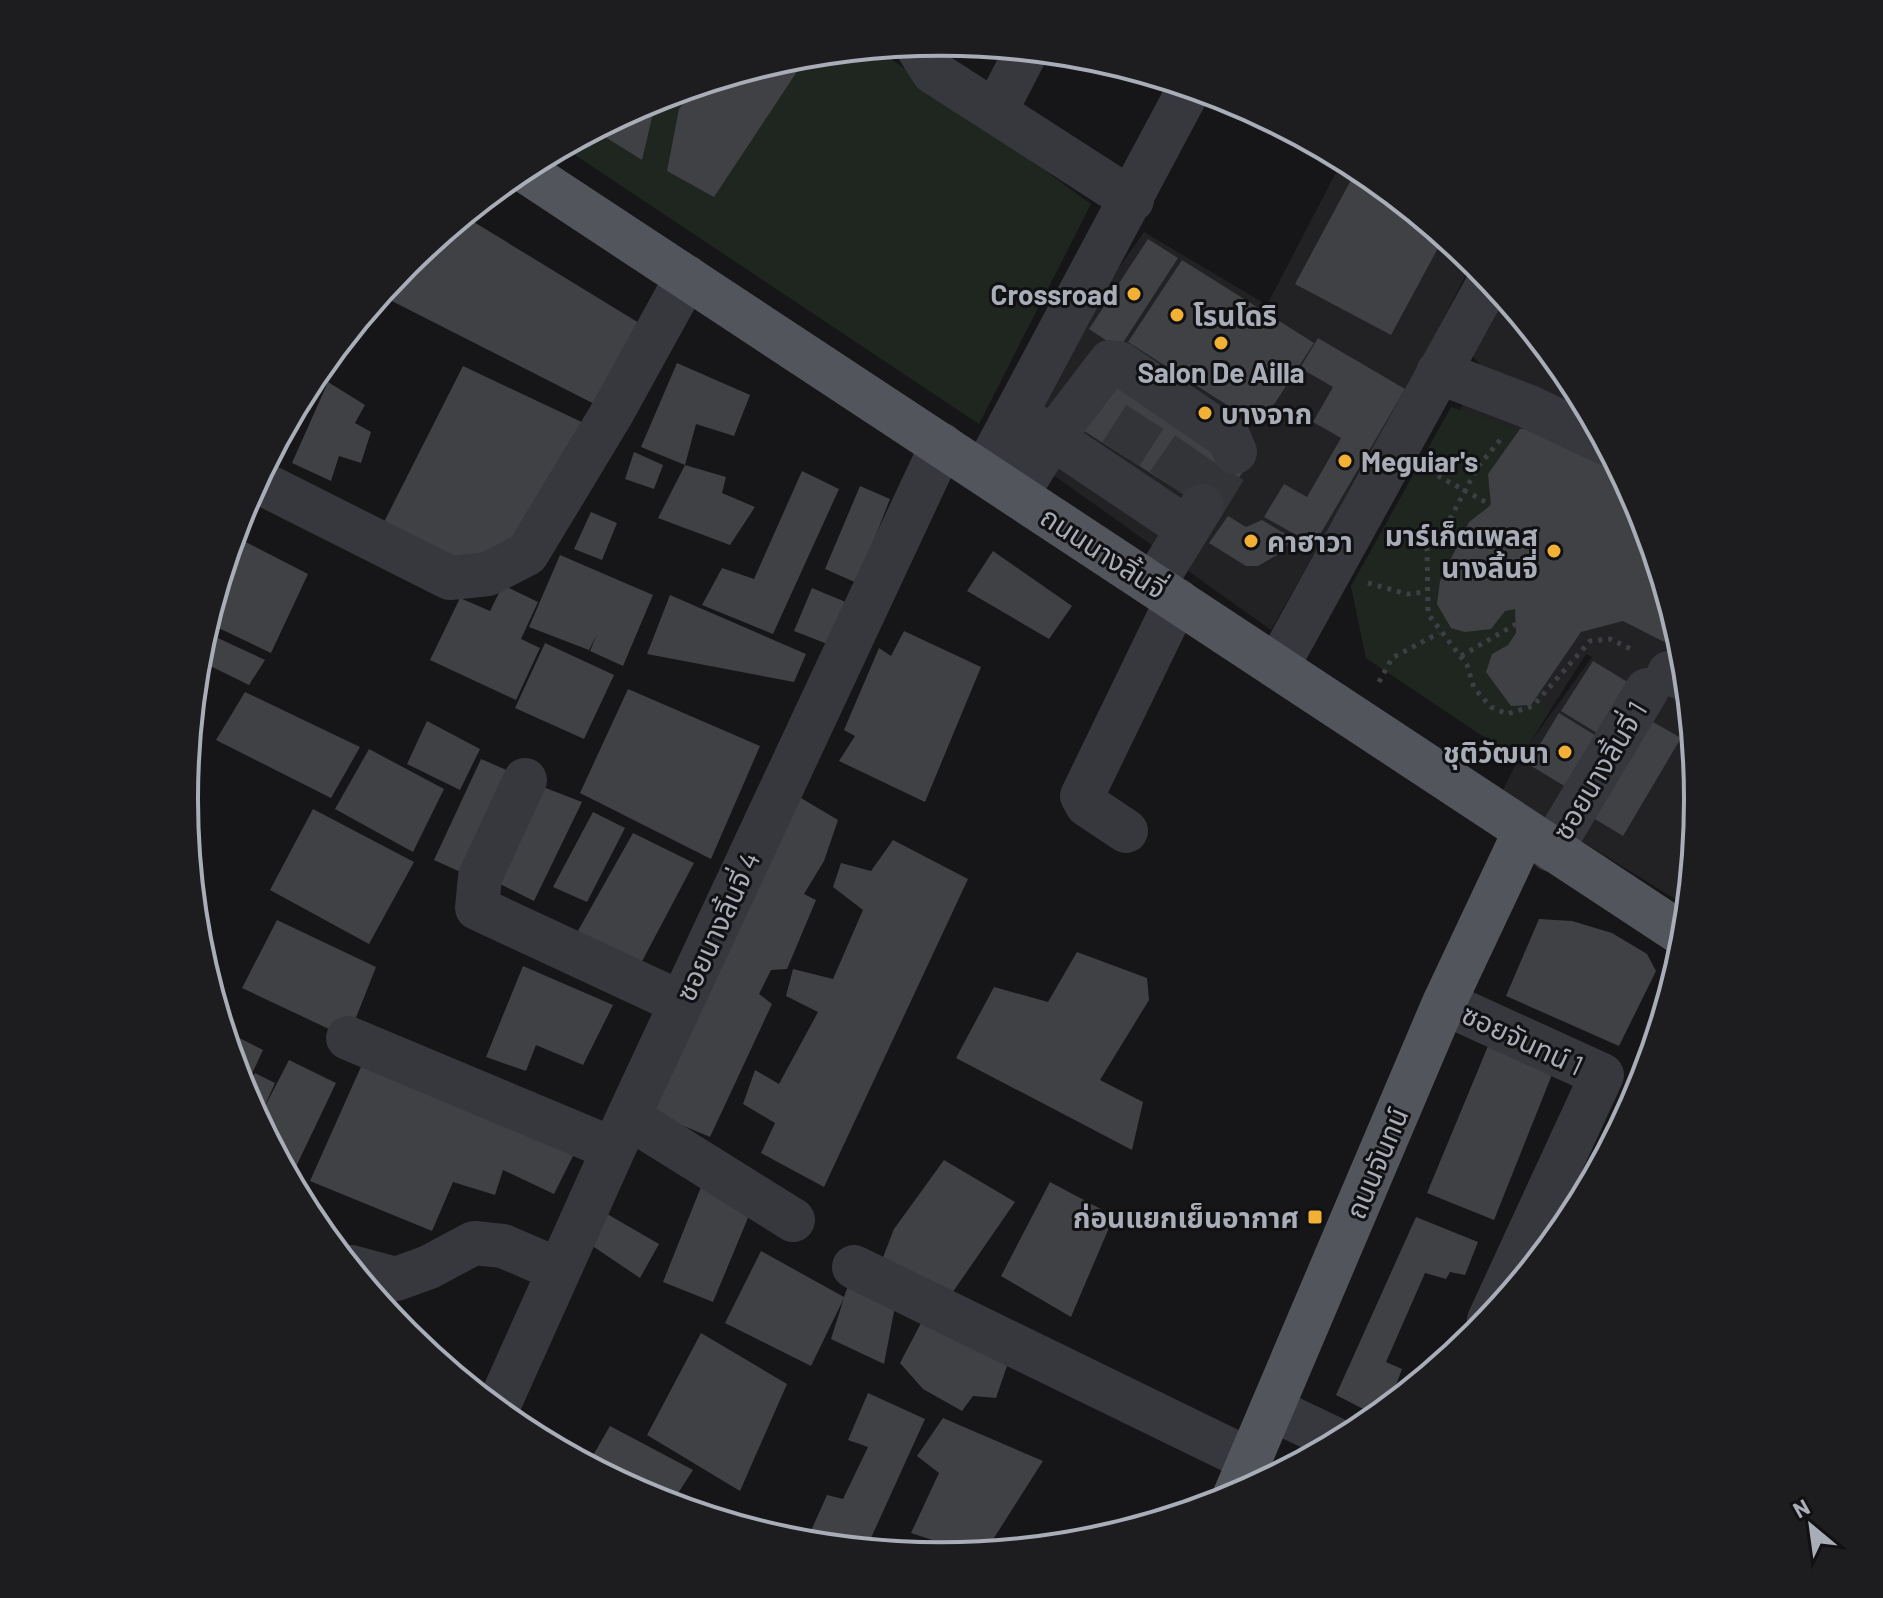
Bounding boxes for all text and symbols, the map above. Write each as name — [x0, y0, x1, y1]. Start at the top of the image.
place label: Crossroad — [991, 277, 1118, 311]
marker: Crossroad — [1125, 285, 1143, 303]
place label: โรนโดริ — [1193, 298, 1277, 332]
marker: โรนโดริ — [1168, 306, 1186, 324]
marker: Salon De Ailla — [1212, 334, 1230, 352]
place label: Salon De Ailla — [1137, 355, 1305, 389]
place label: บางจาก — [1221, 396, 1312, 430]
marker: บางจาก — [1196, 404, 1214, 422]
place label: Meguiar's — [1361, 444, 1478, 478]
marker: Meguiar's — [1336, 452, 1354, 470]
street label: ถนนนางลิ้นจี่ — [1035, 498, 1174, 605]
place label: มาร์เก็ตเพลส นางลิ้นจี่ — [1385, 518, 1538, 584]
place label: คาฮาวา — [1267, 524, 1353, 558]
marker: คาฮาวา — [1242, 532, 1260, 550]
marker: มาร์เก็ตเพลส นางลิ้นจี่ — [1545, 542, 1563, 560]
street label: ซอยนางลิ้นจี่ 1 — [1544, 694, 1654, 845]
place label: ชุติวัฒนา — [1443, 735, 1549, 770]
marker: ชุติวัฒนา — [1556, 743, 1574, 761]
street label: ซอยนางลิ้นจี่ 4 — [667, 845, 766, 1006]
street label: ซอยจันทน์ 1 — [1457, 996, 1589, 1082]
street label: ถนนจันทน์ — [1337, 1102, 1415, 1224]
place label: ก่อนแยกเย็นอากาศ — [1073, 1200, 1299, 1234]
marker: ก่อนแยกเย็นอากาศ — [1306, 1208, 1324, 1226]
north arrow — [1771, 1486, 1851, 1566]
text: N — [1788, 1493, 1814, 1523]

